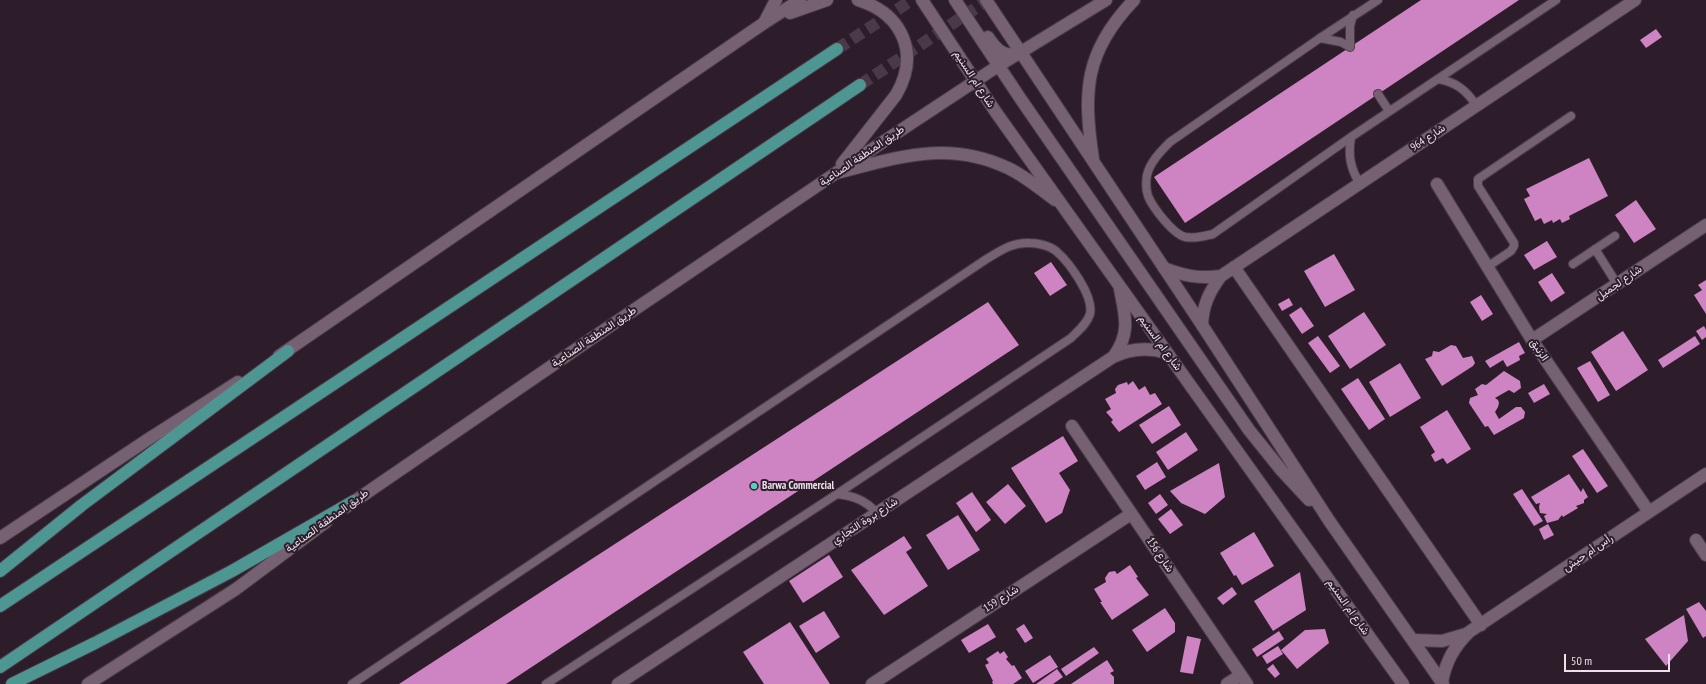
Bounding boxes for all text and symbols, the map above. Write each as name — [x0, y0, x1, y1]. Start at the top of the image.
street label: شارع ام السنيم — [951, 48, 997, 110]
street label: شارع 964 — [1408, 122, 1448, 154]
street label: طريق المنطقة الصناعية — [817, 123, 907, 189]
street label: شارع لجميل — [1593, 263, 1645, 303]
street label: طريق المنطقة الصناعية — [549, 304, 639, 370]
street label: شارع ام السنيم — [1135, 313, 1185, 373]
street label: الزنبق — [1527, 336, 1551, 364]
place label: Barwa Commercial — [762, 479, 834, 493]
marker: Barwa Commercial — [749, 481, 759, 491]
street label: طريق المنطقة الصناعية — [283, 486, 371, 556]
street label: شارع بروة التجاري — [830, 495, 900, 547]
street label: رأس أم حيش — [1561, 532, 1615, 574]
street label: شارع 156 — [1144, 535, 1176, 575]
street label: شارع ام السنيم — [1324, 576, 1372, 638]
street label: شارع 159 — [981, 583, 1021, 615]
scale bar — [1566, 646, 1672, 672]
text: 50 m — [1571, 653, 1592, 668]

